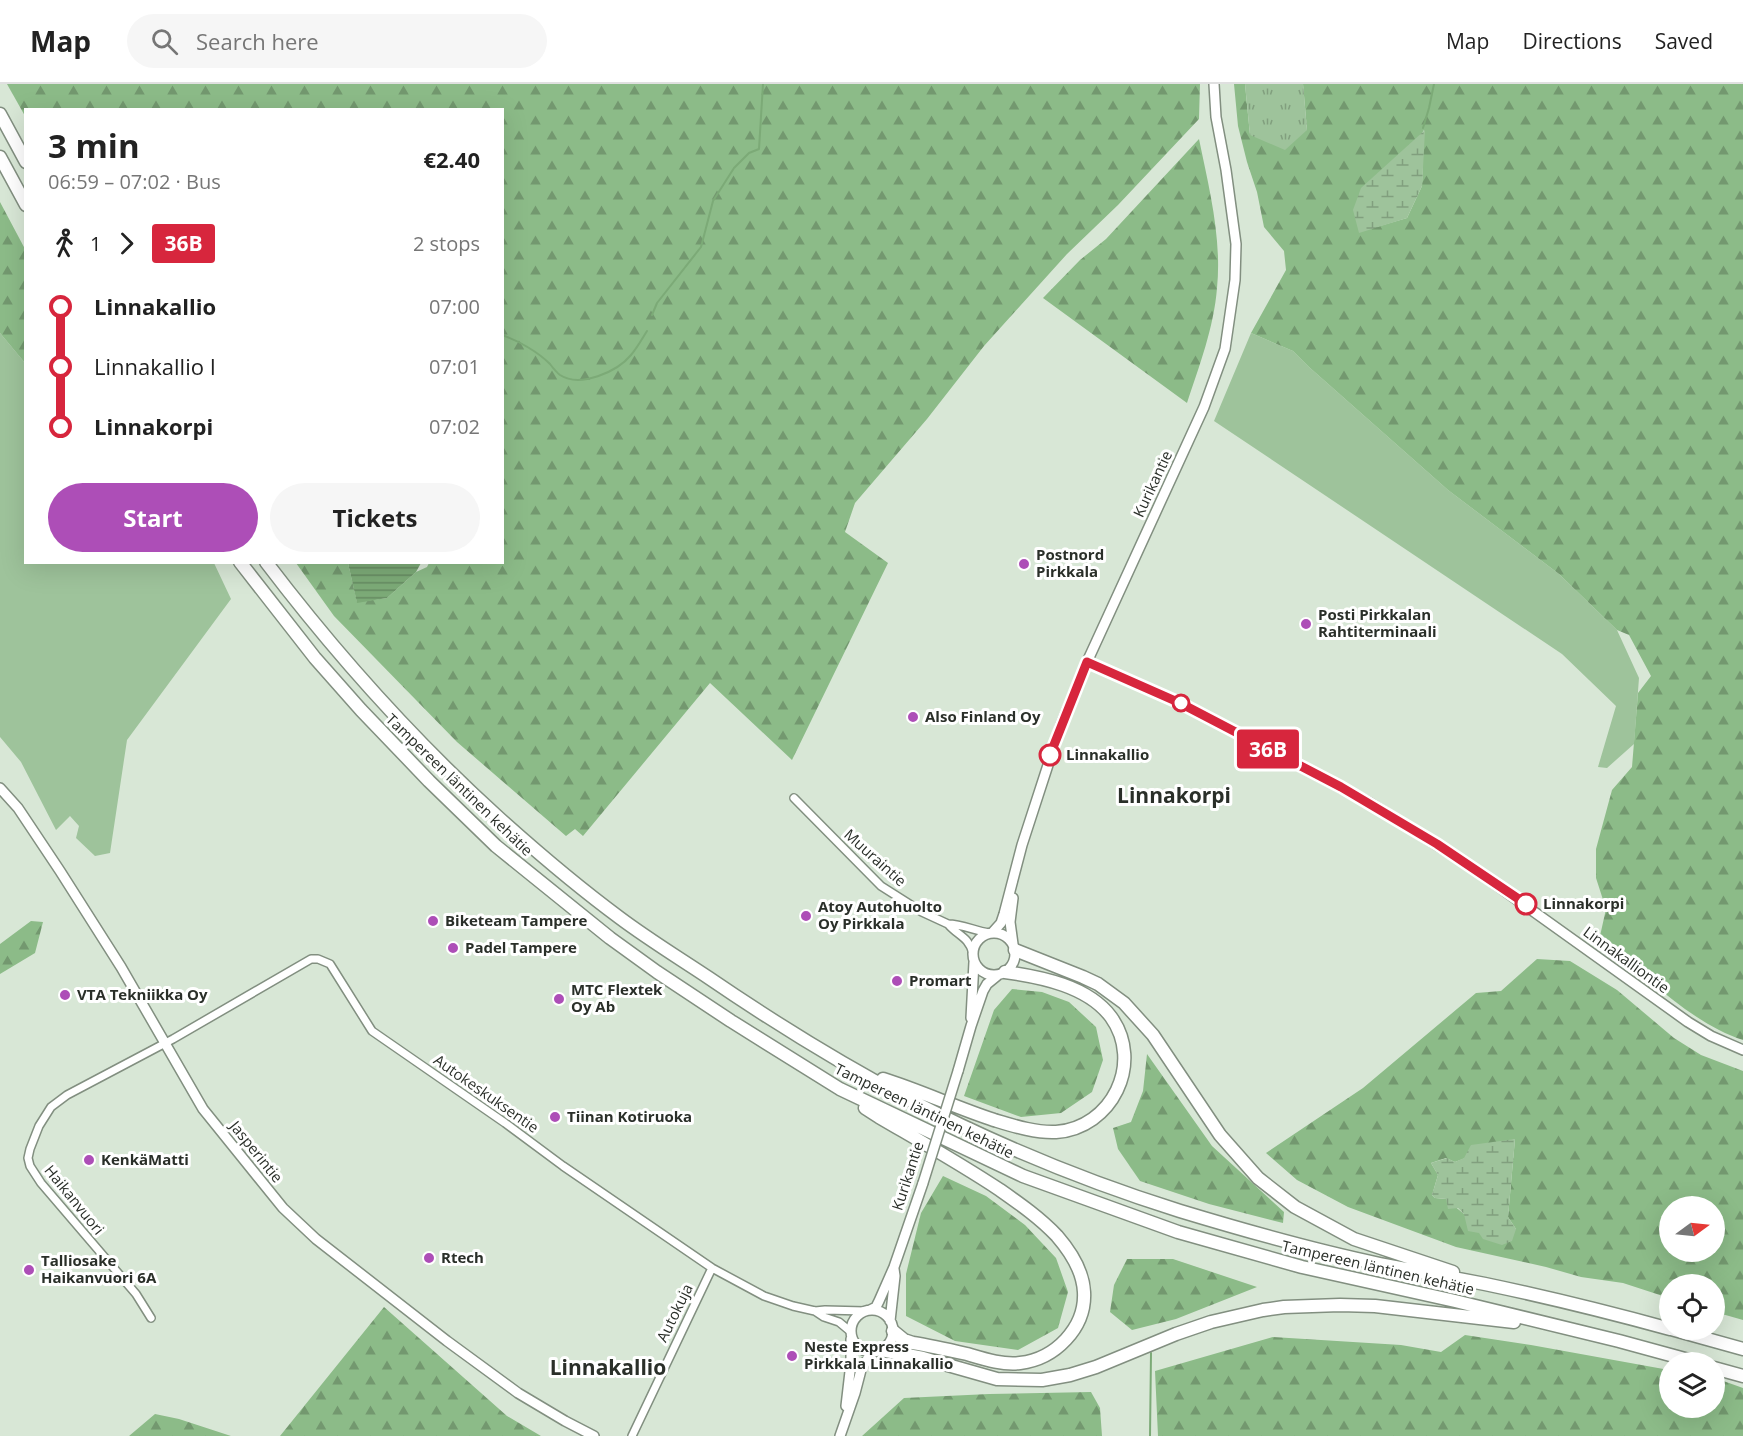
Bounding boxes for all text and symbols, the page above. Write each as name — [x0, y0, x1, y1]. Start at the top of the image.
search box — [127, 14, 547, 68]
text: Map — [30, 22, 91, 60]
icon: search — [148, 25, 181, 58]
text: Search here — [196, 26, 319, 56]
text: Map — [1446, 27, 1489, 55]
text: Directions — [1522, 27, 1622, 55]
text: Saved — [1655, 27, 1713, 55]
text: 3 min — [48, 123, 140, 168]
text: €2.40 — [423, 144, 480, 174]
text: 06:59 – 07:02 · Bus — [48, 168, 221, 195]
icon: walk — [48, 227, 81, 260]
icon: forward — [110, 227, 143, 260]
text: 36B — [164, 229, 203, 257]
text: 1 — [90, 230, 101, 257]
text: 2 stops — [413, 230, 480, 257]
text: Linnakallio — [94, 291, 216, 321]
text: 07:00 — [429, 293, 480, 320]
text: Linnakallio I — [94, 351, 216, 381]
text: 07:01 — [429, 353, 480, 380]
text: Linnakorpi — [94, 411, 213, 441]
text: 07:02 — [429, 413, 480, 440]
street label: Kurikantie — [1128, 447, 1176, 520]
button: Start — [48, 483, 258, 552]
button: Tickets — [270, 483, 480, 552]
place label: Postnord Pirkkala — [1036, 544, 1104, 581]
marker: Postnord Pirkkala — [1017, 557, 1031, 571]
place label: Posti Pirkkalan Rahtiterminaali — [1318, 604, 1437, 641]
marker: Posti Pirkkalan Rahtiterminaali — [1299, 617, 1313, 631]
unlabelled marker — [1172, 694, 1190, 712]
place label: Also Finland Oy — [925, 706, 1041, 726]
street label: Tampereen läntinen kehätie — [382, 709, 537, 860]
marker: Also Finland Oy — [906, 710, 920, 724]
line badge: 36B — [1234, 730, 1302, 768]
text: 36B — [1249, 735, 1287, 763]
marker: Linnakallio — [1039, 744, 1061, 766]
place label: Linnakallio — [1066, 744, 1149, 764]
district label: Linnakorpi — [1117, 781, 1231, 809]
street label: Muuraintie — [840, 824, 911, 890]
marker: Linnakorpi — [1515, 893, 1537, 915]
place label: Linnakorpi — [1543, 893, 1624, 913]
place label: Atoy Autohuolto Oy Pirkkala — [818, 896, 942, 933]
marker: Atoy Autohuolto Oy Pirkkala — [799, 909, 813, 923]
place label: Biketeam Tampere — [445, 910, 588, 930]
marker: Biketeam Tampere — [426, 914, 440, 928]
street label: Linnakalliontie — [1580, 921, 1674, 997]
place label: Padel Tampere — [465, 937, 577, 957]
marker: Padel Tampere — [446, 941, 460, 955]
place label: Promart — [909, 970, 972, 990]
marker: Promart — [890, 974, 904, 988]
place label: MTC Flextek Oy Ab — [571, 979, 663, 1016]
place label: VTA Tekniikka Oy — [77, 984, 208, 1004]
marker: VTA Tekniikka Oy — [58, 988, 72, 1002]
marker: MTC Flextek Oy Ab — [552, 992, 566, 1006]
street label: Autokeskuksentie — [430, 1049, 543, 1137]
street label: Tampereen läntinen kehätie — [832, 1058, 1017, 1162]
place label: Tiinan Kotiruoka — [567, 1106, 692, 1126]
marker: Tiinan Kotiruoka — [548, 1110, 562, 1124]
street label: Jasperintie — [225, 1115, 288, 1186]
street label: Kurikantie — [887, 1139, 928, 1213]
place label: KenkäMatti — [101, 1149, 189, 1169]
marker: KenkäMatti — [82, 1153, 96, 1167]
street label: Haikanvuori — [41, 1160, 109, 1238]
north arrow — [1659, 1196, 1725, 1262]
map controls — [1659, 1196, 1725, 1418]
street label: Tampereen läntinen kehätie — [1280, 1235, 1476, 1299]
place label: Rtech — [441, 1247, 484, 1267]
place label: Talliosake Haikanvuori 6A — [41, 1250, 157, 1287]
marker: Rtech — [422, 1251, 436, 1265]
marker: Talliosake Haikanvuori 6A — [22, 1263, 36, 1277]
button: locate — [1659, 1274, 1725, 1340]
street label: Autokuja — [651, 1280, 697, 1345]
place label: Neste Express Pirkkala Linnakallio — [804, 1336, 953, 1373]
marker: Neste Express Pirkkala Linnakallio — [785, 1349, 799, 1363]
button: layers — [1659, 1352, 1725, 1418]
district label: Linnakallio — [550, 1353, 666, 1381]

